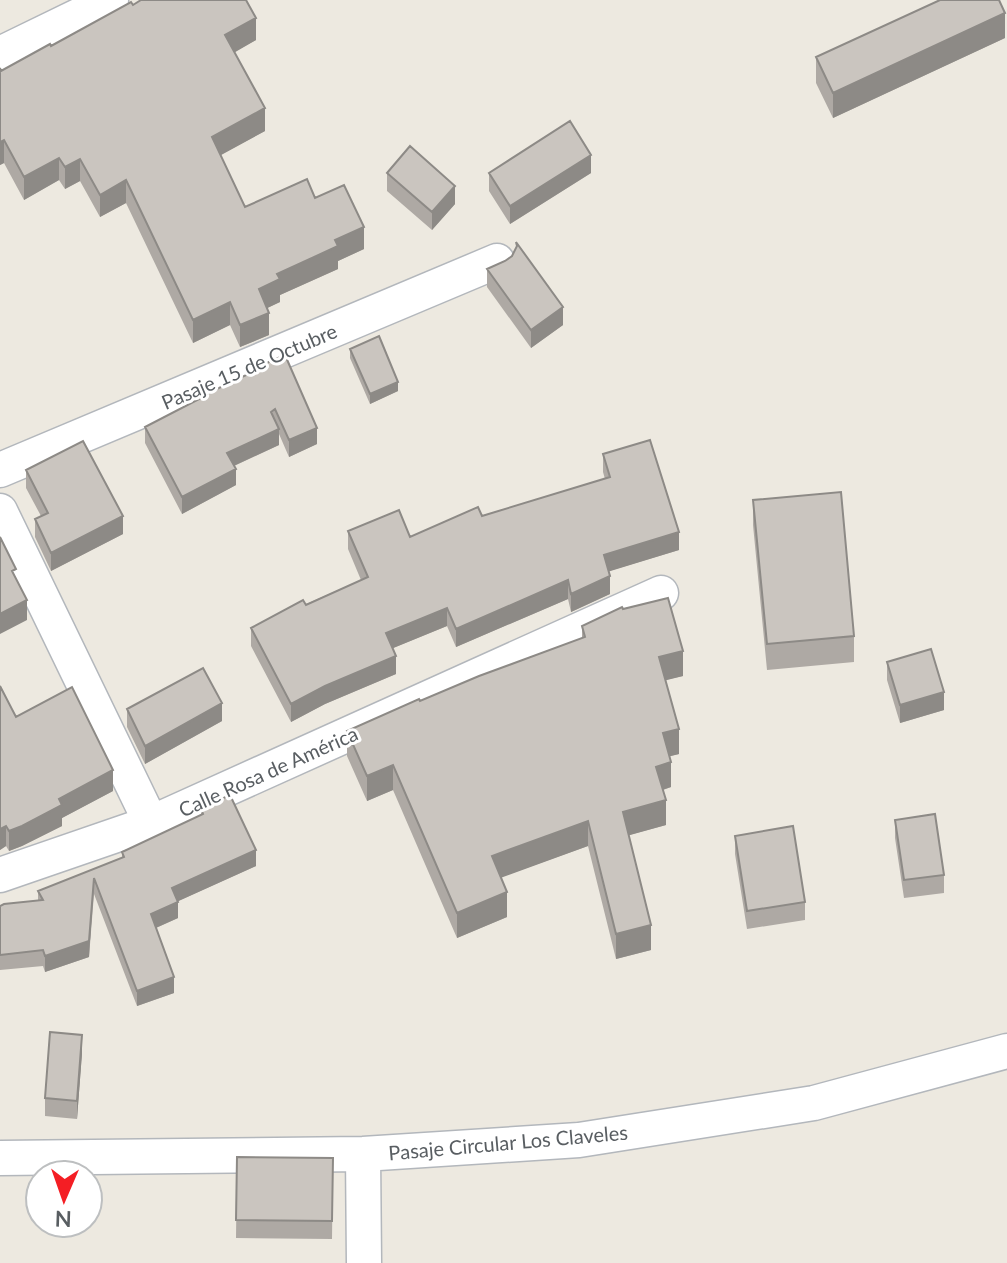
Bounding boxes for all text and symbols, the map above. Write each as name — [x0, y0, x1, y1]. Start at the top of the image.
street label: Pasaje 15 de Octubre — [158, 318, 340, 414]
street label: Calle Rosa de América — [175, 721, 361, 821]
street label: Pasaje Circular Los Claveles — [387, 1120, 629, 1164]
north arrow — [24, 1159, 104, 1239]
text: N — [54, 1206, 72, 1233]

